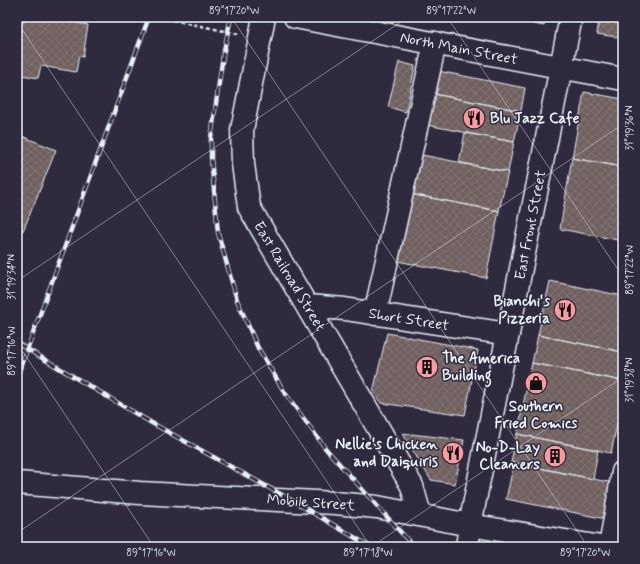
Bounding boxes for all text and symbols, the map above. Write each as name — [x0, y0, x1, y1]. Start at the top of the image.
text: 89°17'20"W — [209, 4, 259, 18]
text: 89°17'22"W — [426, 4, 476, 18]
street label: North Main Street — [398, 28, 519, 70]
restaurant icon: Blu Jazz Cafe — [461, 105, 487, 131]
text: 31°19'36"N — [623, 105, 637, 151]
place label: Blu Jazz Cafe — [490, 109, 580, 129]
street label: East Front Street — [511, 169, 551, 282]
street label: East Railroad Street — [248, 218, 330, 336]
text: 89°17'22"W — [623, 245, 637, 295]
text: 31°19'34"N — [5, 254, 19, 300]
place label: Bianchi's Pizzeria — [493, 292, 550, 329]
restaurant icon: Bianchi's Pizzeria — [552, 297, 578, 323]
street label: Short Street — [367, 304, 451, 336]
text: 89°17'16"W — [5, 326, 19, 376]
place label: The America Building — [442, 349, 520, 388]
building icon: The America Building — [414, 354, 440, 380]
text: 31°19'38"N — [623, 357, 637, 403]
shop icon: Southern Fried Comics — [523, 370, 549, 396]
place label: Southern Fried Comics — [495, 397, 578, 434]
place label: Nellie's Chicken and Daiquiris — [335, 435, 438, 472]
place label: No-D-Lay Cleaners — [476, 438, 540, 475]
restaurant icon: Nellie's Chicken and Daiquiris — [440, 440, 466, 466]
building icon: No-D-Lay Cleaners — [542, 443, 568, 469]
street label: Mobile Street — [266, 490, 356, 516]
text: 89°17'16"W — [126, 546, 176, 560]
text: 89°17'18"W — [343, 546, 393, 560]
text: 89°17'20"W — [560, 546, 610, 560]

